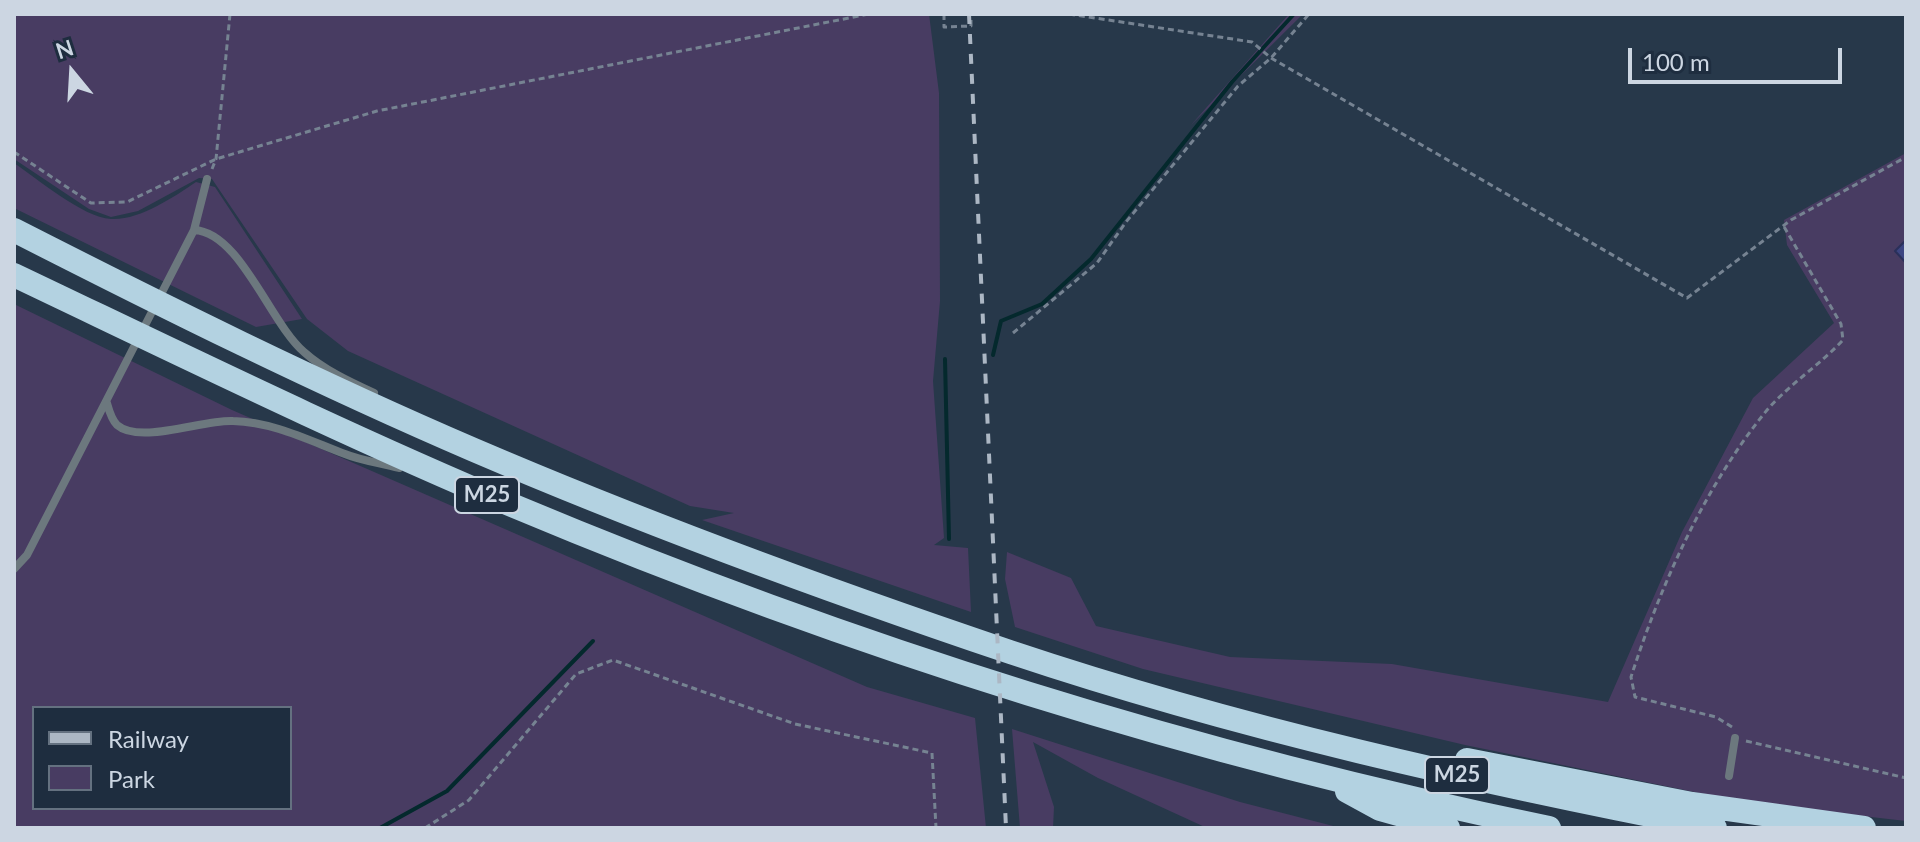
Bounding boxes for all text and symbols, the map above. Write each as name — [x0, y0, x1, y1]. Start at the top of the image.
north arrow — [32, 32, 112, 112]
scale bar — [1632, 32, 1846, 82]
text: N — [52, 33, 77, 64]
text: 100 m — [1642, 47, 1710, 76]
road number: M25 — [455, 477, 519, 513]
legend — [32, 706, 292, 810]
text: Railway — [108, 724, 189, 753]
road number: M25 — [1425, 757, 1489, 793]
text: Park — [108, 764, 155, 793]

